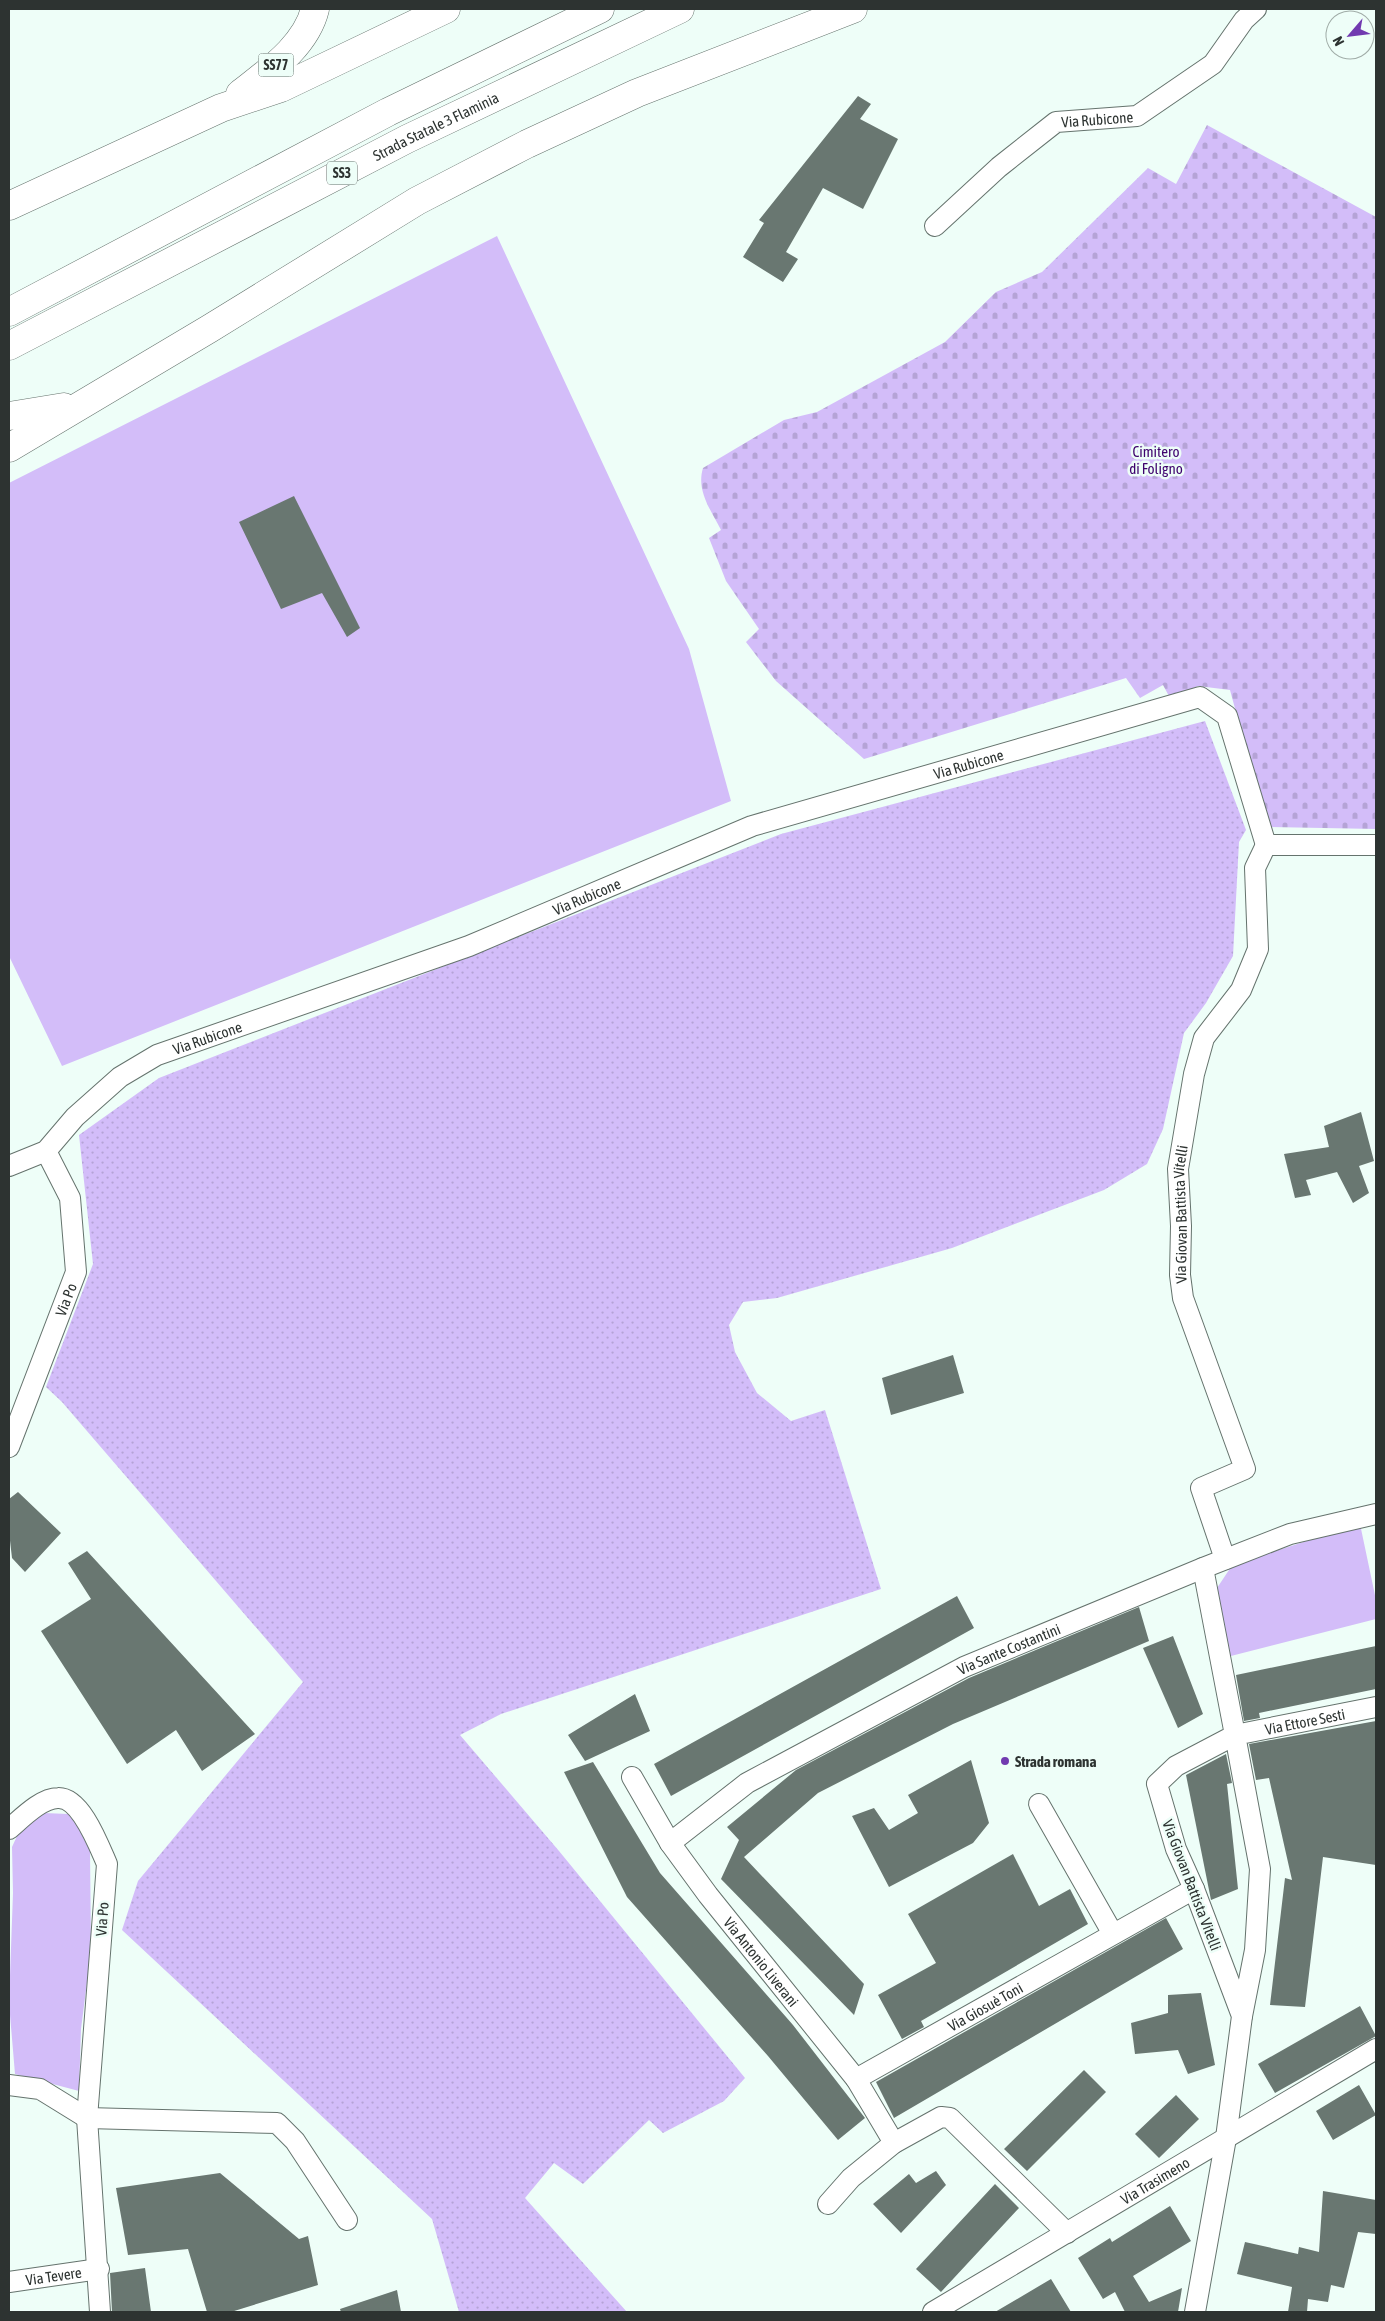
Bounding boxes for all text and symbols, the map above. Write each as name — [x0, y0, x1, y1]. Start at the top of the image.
north arrow — [1325, 10, 1375, 60]
text: N — [1330, 34, 1348, 49]
road number: SS77 — [258, 54, 294, 76]
street label: Strada Statale 3 Flaminia — [370, 88, 501, 164]
street label: Via Rubicone — [1061, 108, 1134, 130]
road number: SS3 — [327, 162, 357, 184]
park label: Cimitero di Foligno — [1129, 443, 1183, 477]
street label: Via Rubicone — [932, 746, 1006, 782]
street label: Via Rubicone — [550, 874, 623, 918]
street label: Via Rubicone — [170, 1018, 244, 1057]
street label: Via Giovan Battista Vitelli — [1169, 1144, 1190, 1284]
street label: Via Po — [51, 1280, 80, 1318]
street label: Via Sante Costantini — [954, 1620, 1063, 1678]
street label: Via Ettore Sesti — [1263, 1705, 1346, 1737]
place label: Strada romana — [1015, 1753, 1096, 1770]
marker: Strada romana — [999, 1755, 1011, 1767]
street label: Via Giovan Battista Vitelli — [1159, 1817, 1225, 1953]
street label: Via Po — [92, 1901, 112, 1937]
street label: Via Antonio Liverani — [721, 1914, 803, 2010]
street label: Via Giosuè Toni — [945, 1979, 1025, 2034]
street label: Via Trasimeno — [1117, 2153, 1192, 2207]
street label: Via Tevere — [24, 2263, 83, 2288]

